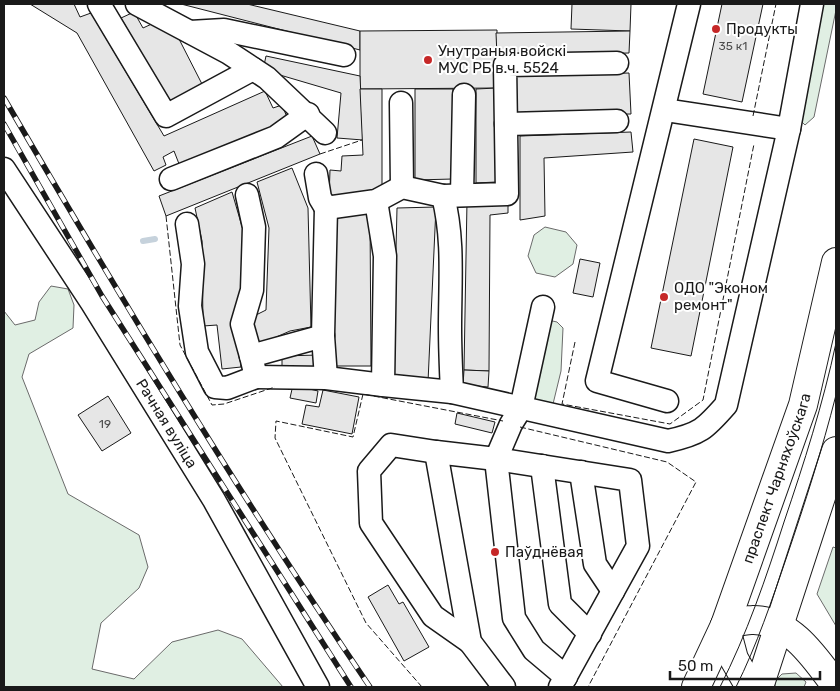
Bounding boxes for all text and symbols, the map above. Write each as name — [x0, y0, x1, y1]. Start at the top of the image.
place label: Продукты — [726, 20, 798, 38]
marker: Продукты — [710, 23, 722, 35]
house number: 35 к1 — [719, 39, 747, 53]
place label: Унутраныя войскі МУС РБ в.ч. 5524 — [438, 42, 566, 77]
marker: Унутраныя войскі МУС РБ в.ч. 5524 — [422, 54, 434, 66]
place label: ОДО "Эконом ремонт" — [674, 279, 768, 314]
marker: ОДО "Эконом ремонт" — [658, 291, 670, 303]
street label: Рачная вуліца — [132, 376, 201, 471]
street label: праспект Чарняхоўскага — [739, 392, 814, 566]
house number: 19 — [99, 417, 111, 431]
place label: Паўднёвая — [505, 543, 584, 561]
marker: Паўднёвая — [489, 546, 501, 558]
scale bar — [670, 648, 820, 680]
text: 50 m — [678, 657, 713, 675]

